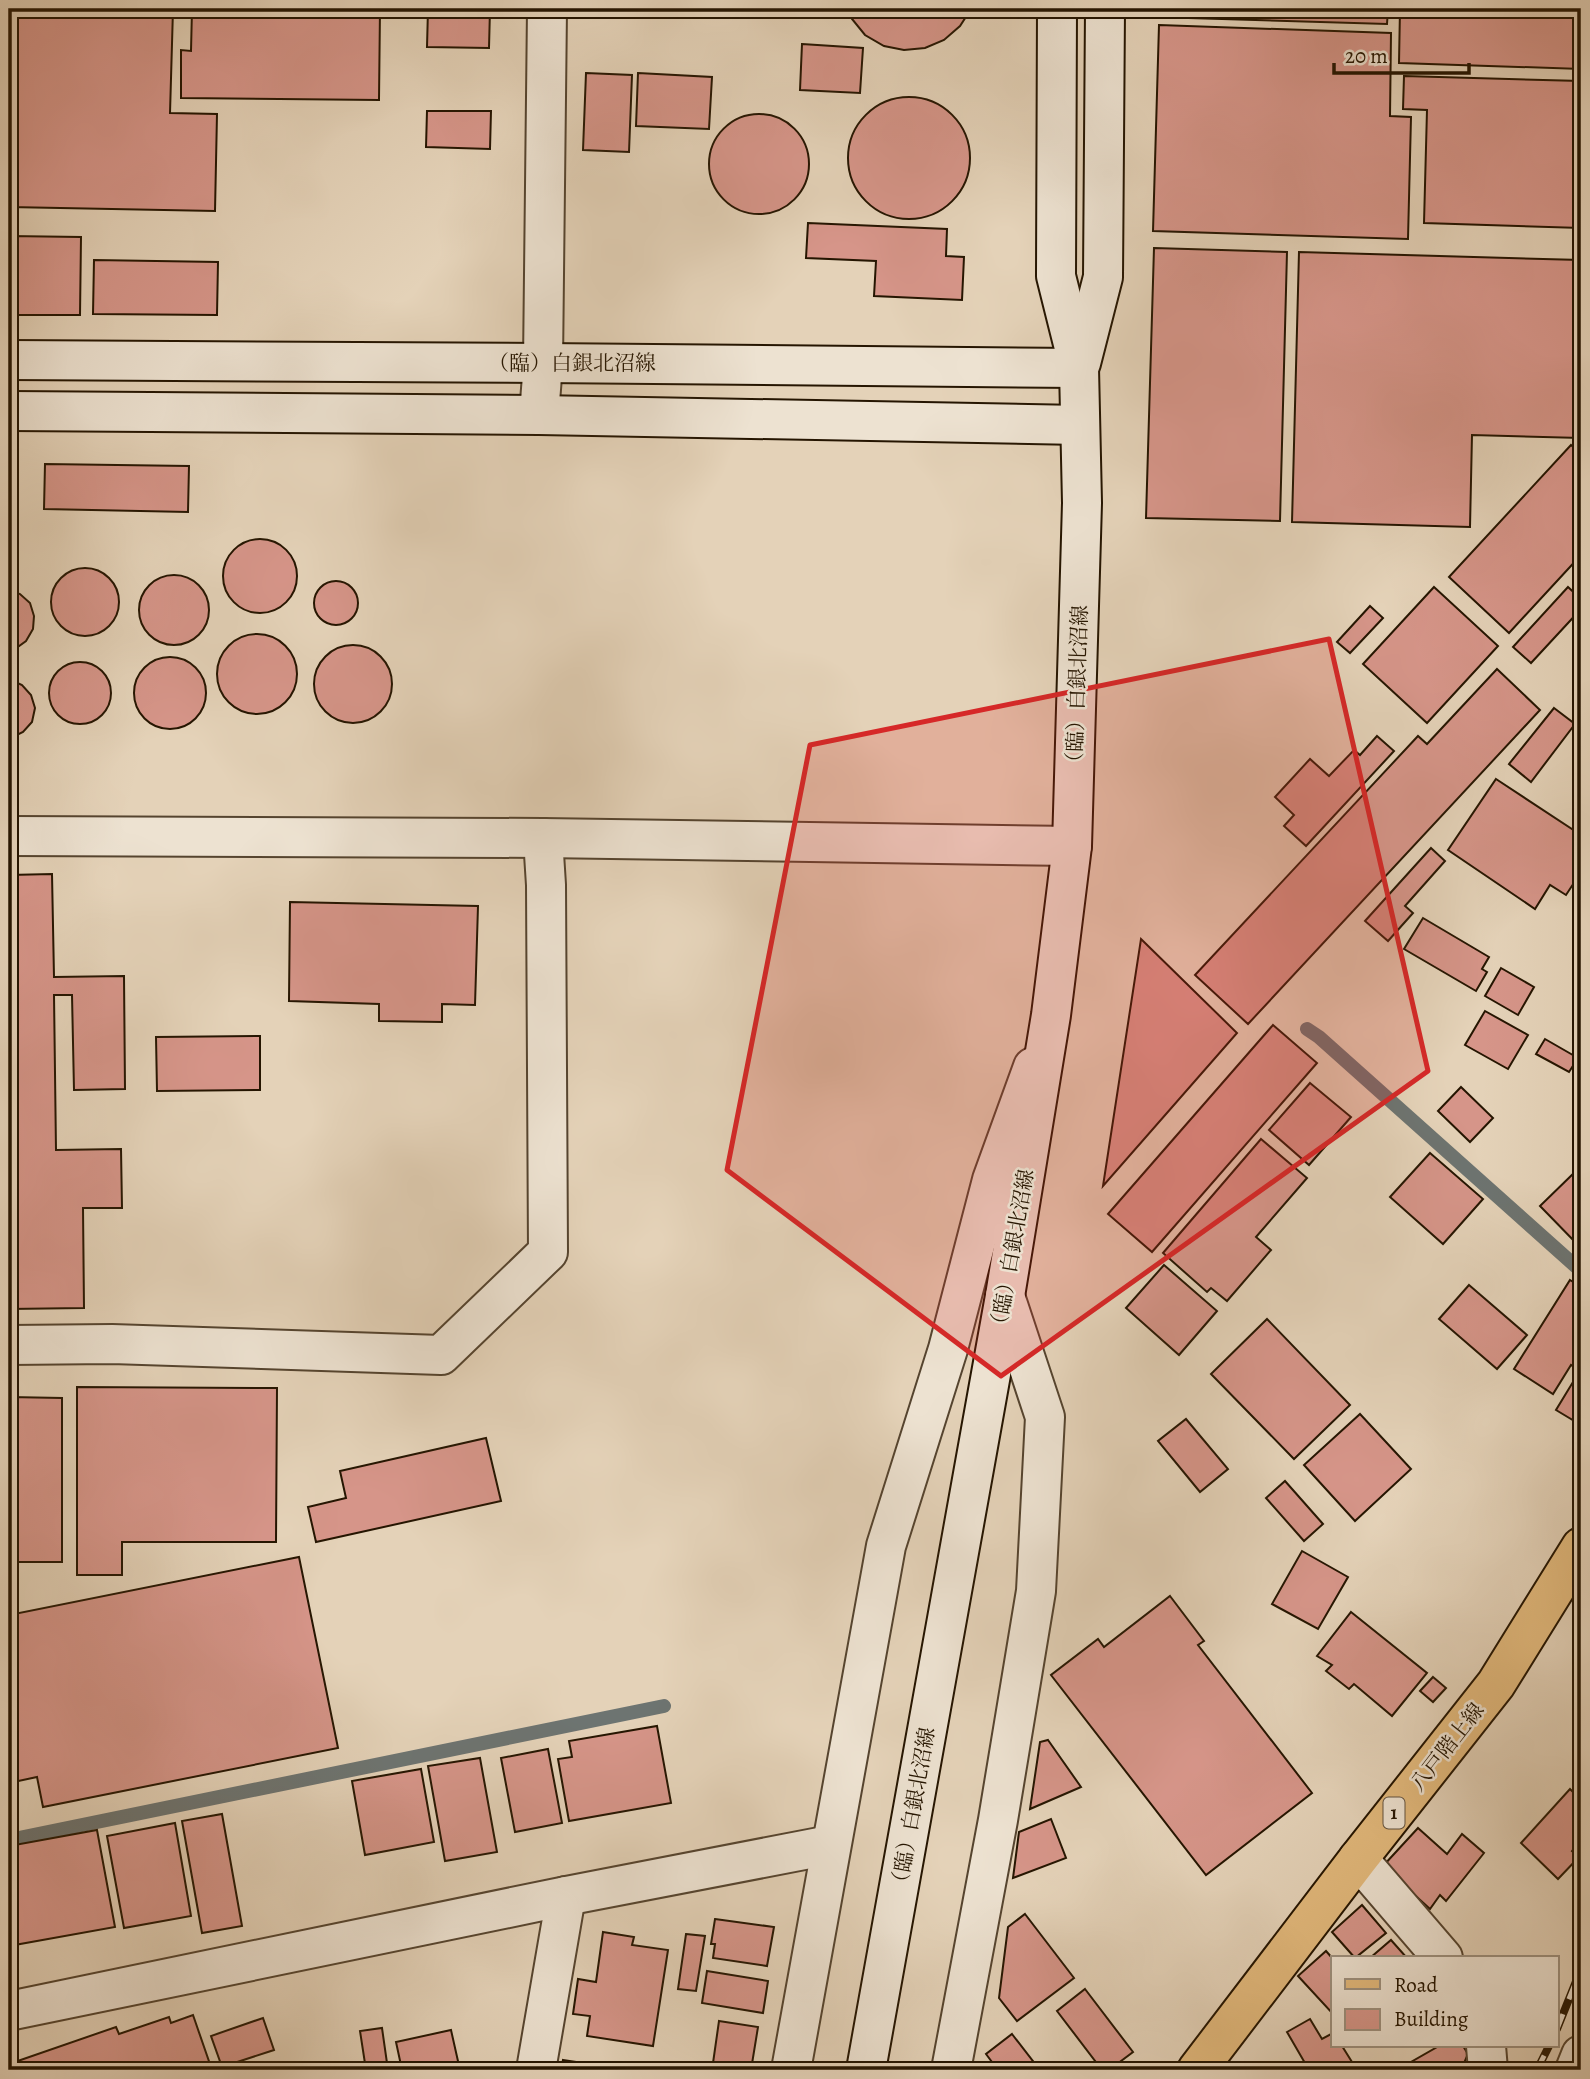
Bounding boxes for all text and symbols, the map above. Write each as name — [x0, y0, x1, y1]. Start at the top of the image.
scale bar — [1334, 32, 1469, 76]
text: 20 m — [1345, 42, 1388, 70]
street label: （臨）白銀北沼線 — [488, 349, 656, 377]
street label: （臨）白銀北沼線 — [1060, 605, 1094, 773]
street label: （臨）白銀北沼線 — [984, 1167, 1040, 1337]
street label: 八戸階上線 — [1404, 1697, 1490, 1797]
street label: （臨）白銀北沼線 — [885, 1725, 941, 1895]
road number: 1 — [1384, 1798, 1404, 1828]
legend — [1331, 1956, 1558, 2048]
text: Road — [1394, 1971, 1438, 1999]
text: Building — [1394, 2005, 1469, 2033]

